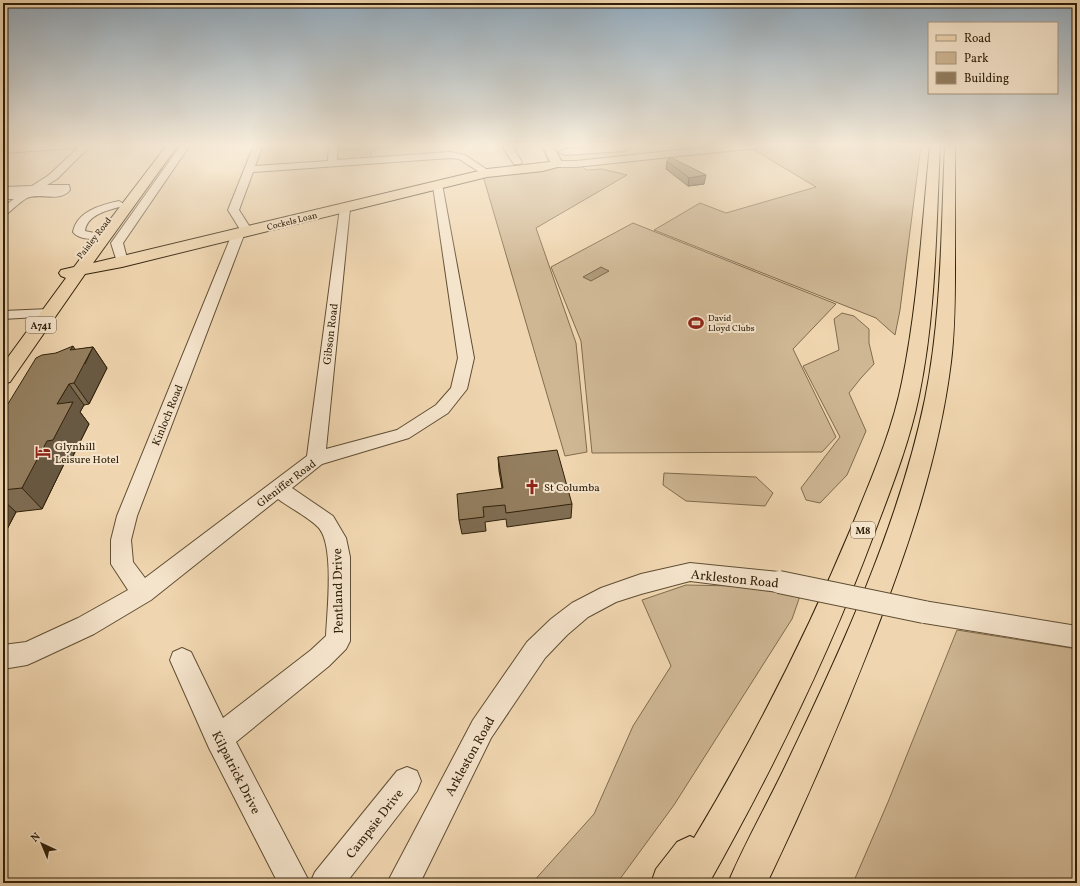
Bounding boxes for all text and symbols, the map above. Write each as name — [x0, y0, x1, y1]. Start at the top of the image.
legend — [928, 22, 1058, 94]
text: Road — [964, 31, 991, 47]
text: Park — [964, 51, 989, 67]
text: Building — [964, 71, 1009, 87]
street label: Cockels Loan — [266, 209, 319, 234]
street label: Paisley Road — [74, 215, 115, 262]
street label: Gibson Road — [320, 303, 343, 366]
place label: David Lloyd Clubs — [708, 312, 755, 335]
sports icon: David Lloyd Clubs — [687, 314, 705, 332]
road number: A741 — [26, 317, 56, 333]
street label: Kinloch Road — [149, 383, 187, 448]
place label: Glynhill Leisure Hotel — [55, 440, 119, 468]
hotel icon: Glynhill Leisure Hotel — [34, 443, 52, 461]
street label: Gleniffer Road — [254, 457, 320, 511]
church icon: St Columba — [523, 478, 541, 496]
place label: St Columba — [544, 481, 600, 496]
road number: M8 — [851, 522, 875, 538]
street label: Pentland Drive — [329, 548, 349, 634]
street label: Arkleston Road — [690, 566, 780, 594]
street label: Arkleston Road — [441, 714, 500, 800]
street label: Kilpatrick Drive — [206, 728, 264, 818]
street label: Campsie Drive — [343, 786, 408, 863]
north arrow — [22, 824, 62, 864]
text: N — [28, 830, 44, 846]

